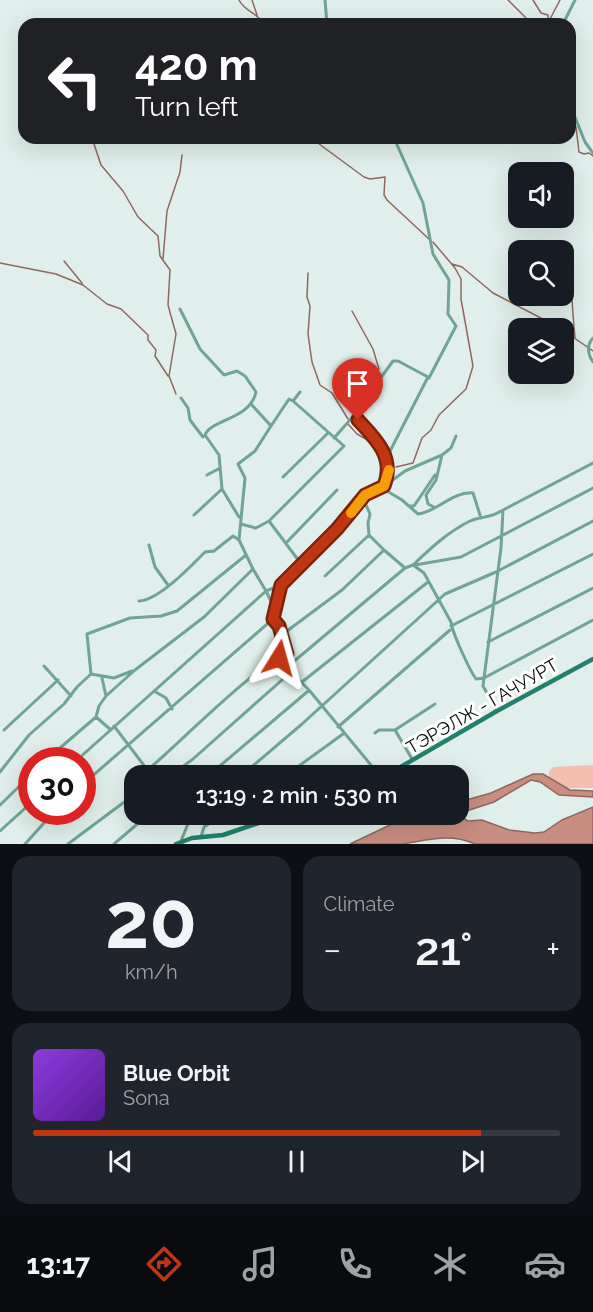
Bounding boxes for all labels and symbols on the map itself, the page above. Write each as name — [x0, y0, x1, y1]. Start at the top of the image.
pin — [332, 358, 383, 420]
position arrow — [247, 626, 311, 690]
street label: ТЭРЭЛЖ - ГАЧУУРТ — [402, 654, 562, 758]
speed limit sign: 30 — [18, 747, 96, 825]

